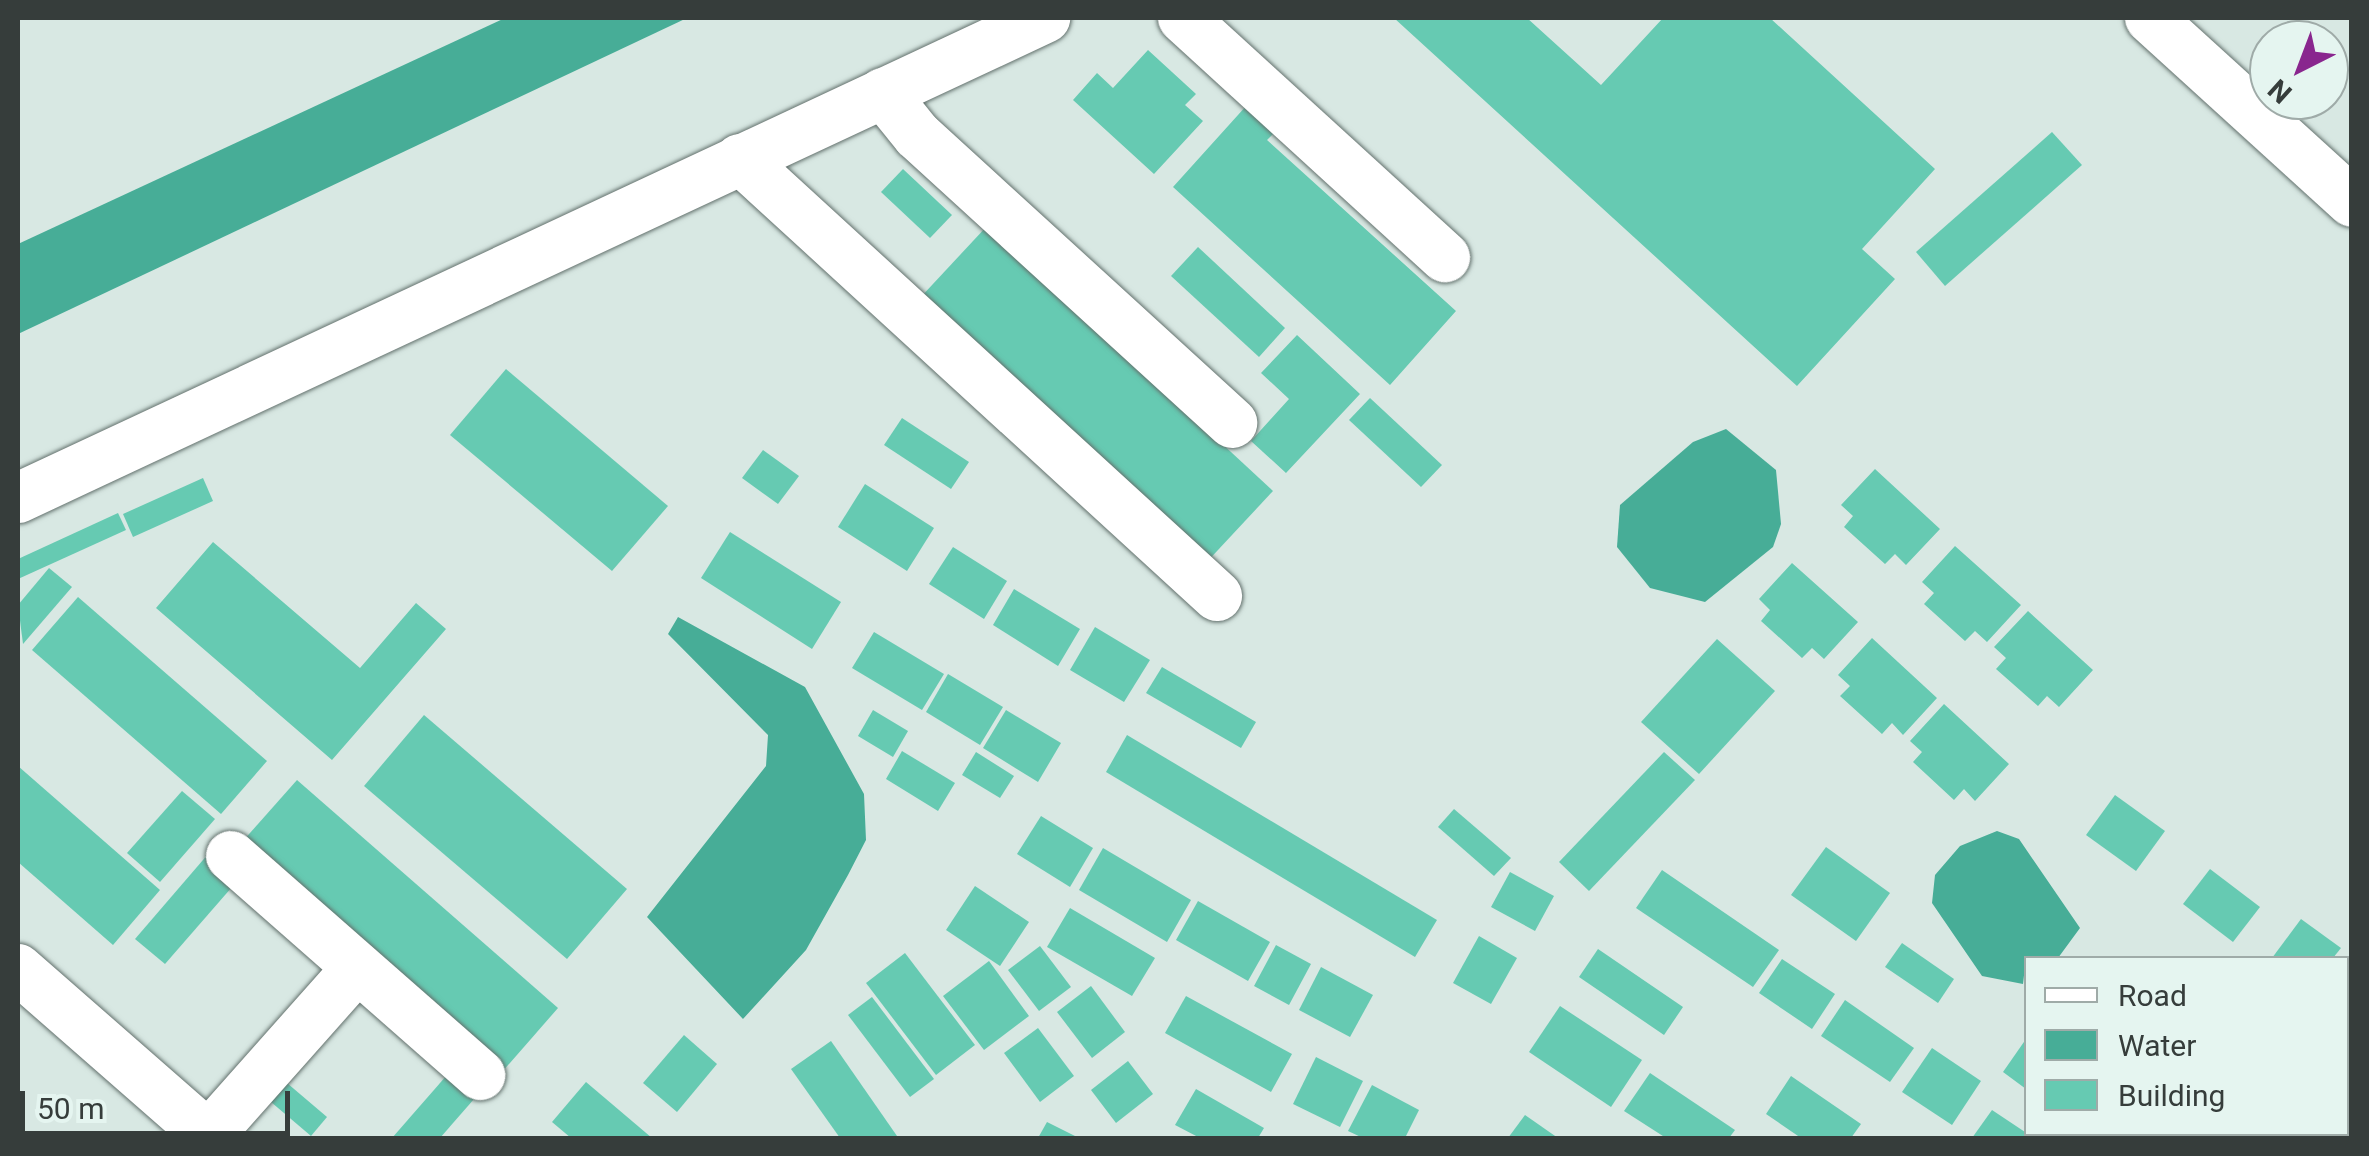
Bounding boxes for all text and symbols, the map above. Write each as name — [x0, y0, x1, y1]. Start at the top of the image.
north arrow — [2249, 20, 2349, 120]
text: N — [2262, 72, 2298, 110]
legend — [2024, 956, 2349, 1136]
text: Road — [2118, 978, 2187, 1013]
text: Water — [2118, 1028, 2196, 1063]
scale bar — [25, 1071, 295, 1133]
text: Building — [2118, 1078, 2225, 1113]
text: 50 m — [37, 1091, 104, 1126]

